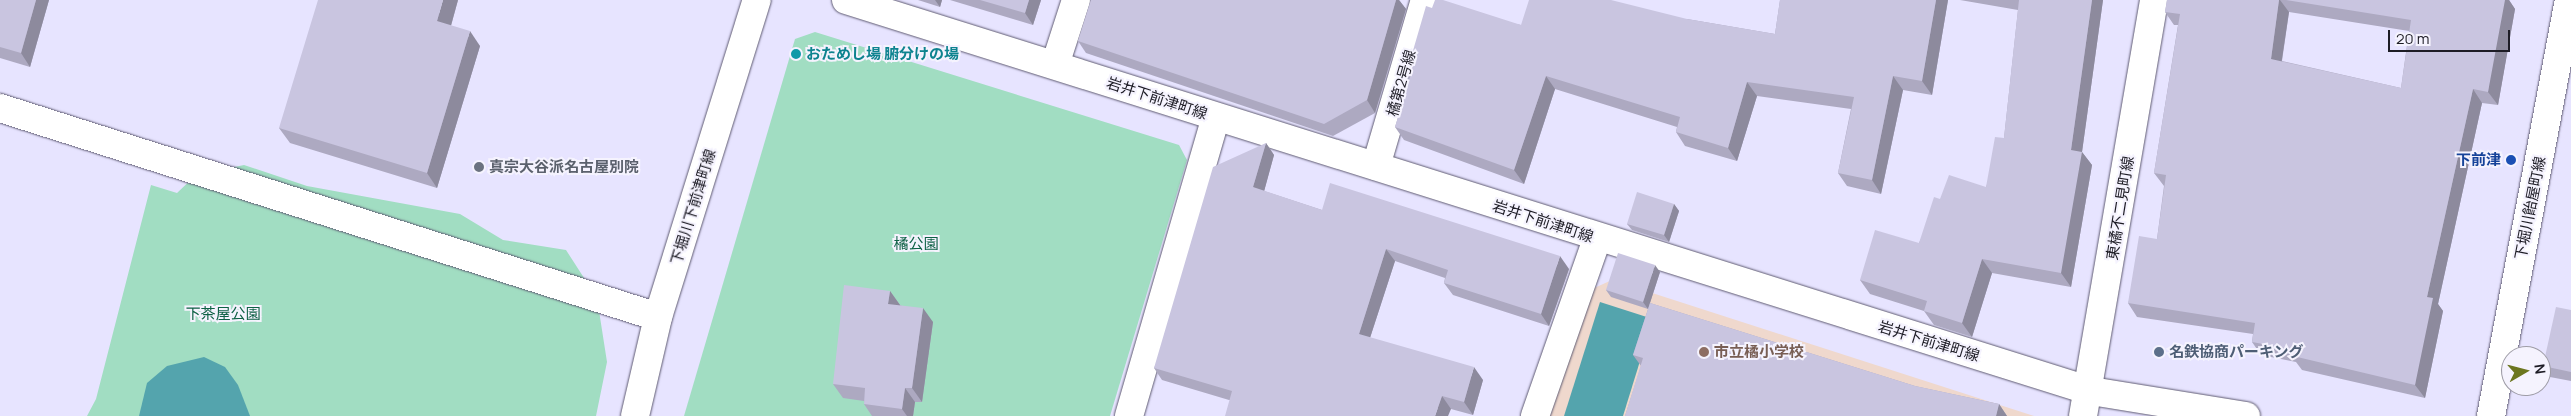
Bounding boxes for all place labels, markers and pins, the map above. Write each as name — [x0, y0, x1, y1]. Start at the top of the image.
place label: おためし場 腑分けの場 — [806, 45, 959, 63]
marker: おためし場 腑分けの場 — [790, 48, 802, 60]
place label: 下前津 — [2456, 151, 2501, 169]
marker: 下前津 — [2505, 154, 2517, 166]
place label: 真宗大谷派名古屋別院 — [489, 158, 639, 176]
marker: 真宗大谷派名古屋別院 — [473, 161, 485, 173]
place label: 市立橘小学校 — [1714, 343, 1804, 361]
place label: 名鉄協商パーキング — [2169, 343, 2304, 361]
marker: 市立橘小学校 — [1698, 346, 1710, 358]
marker: 名鉄協商パーキング — [2153, 346, 2165, 358]

